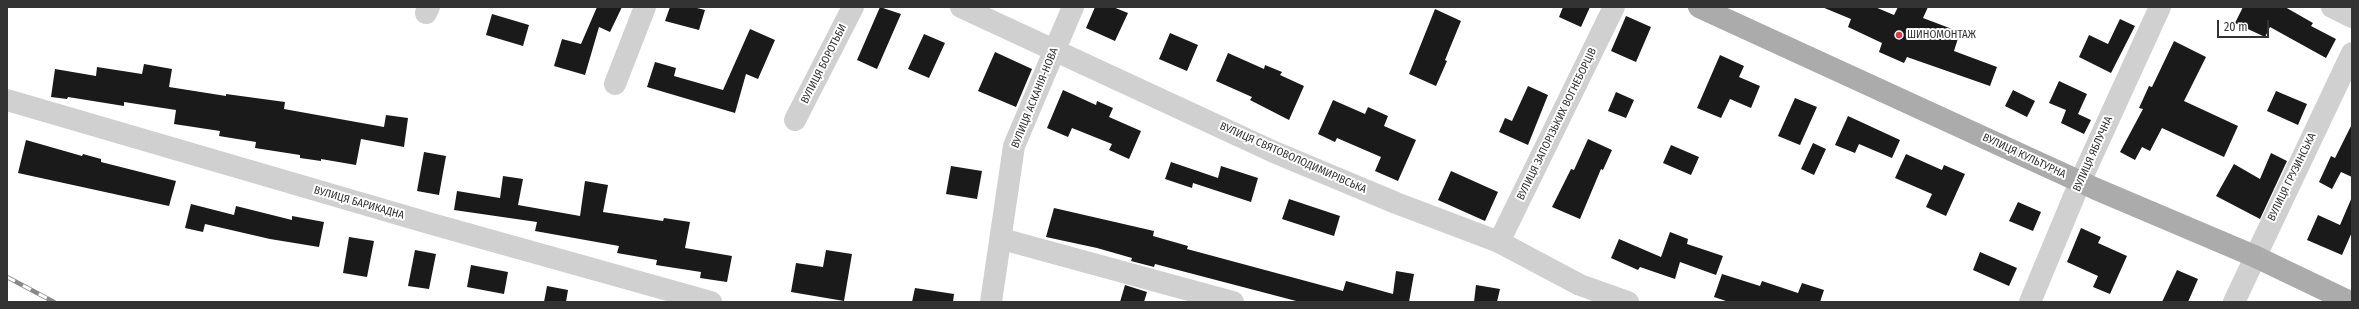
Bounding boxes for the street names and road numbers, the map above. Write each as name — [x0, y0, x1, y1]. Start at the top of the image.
street label: ВУЛИЦЯ БОРОТЬБИ — [798, 22, 850, 106]
street label: ВУЛИЦЯ АСКАНІЯ-НОВА — [1009, 46, 1061, 150]
street label: ВУЛИЦЯ ЗАПОРІЗЬКИХ ВОГНЕБОРЦІВ — [1514, 46, 1600, 202]
street label: ВУЛИЦЯ ЯБЛУЧНА — [2070, 114, 2116, 194]
street label: ВУЛИЦЯ СВЯТОВОЛОДИМИРІВСЬКА — [1218, 120, 1368, 196]
street label: ВУЛИЦЯ КУЛЬТУРНА — [1980, 131, 2068, 181]
street label: ВУЛИЦЯ ГРУЗИНСЬКА — [2265, 131, 2319, 223]
street label: ВУЛИЦЯ БАРИКАДНА — [312, 184, 406, 222]

